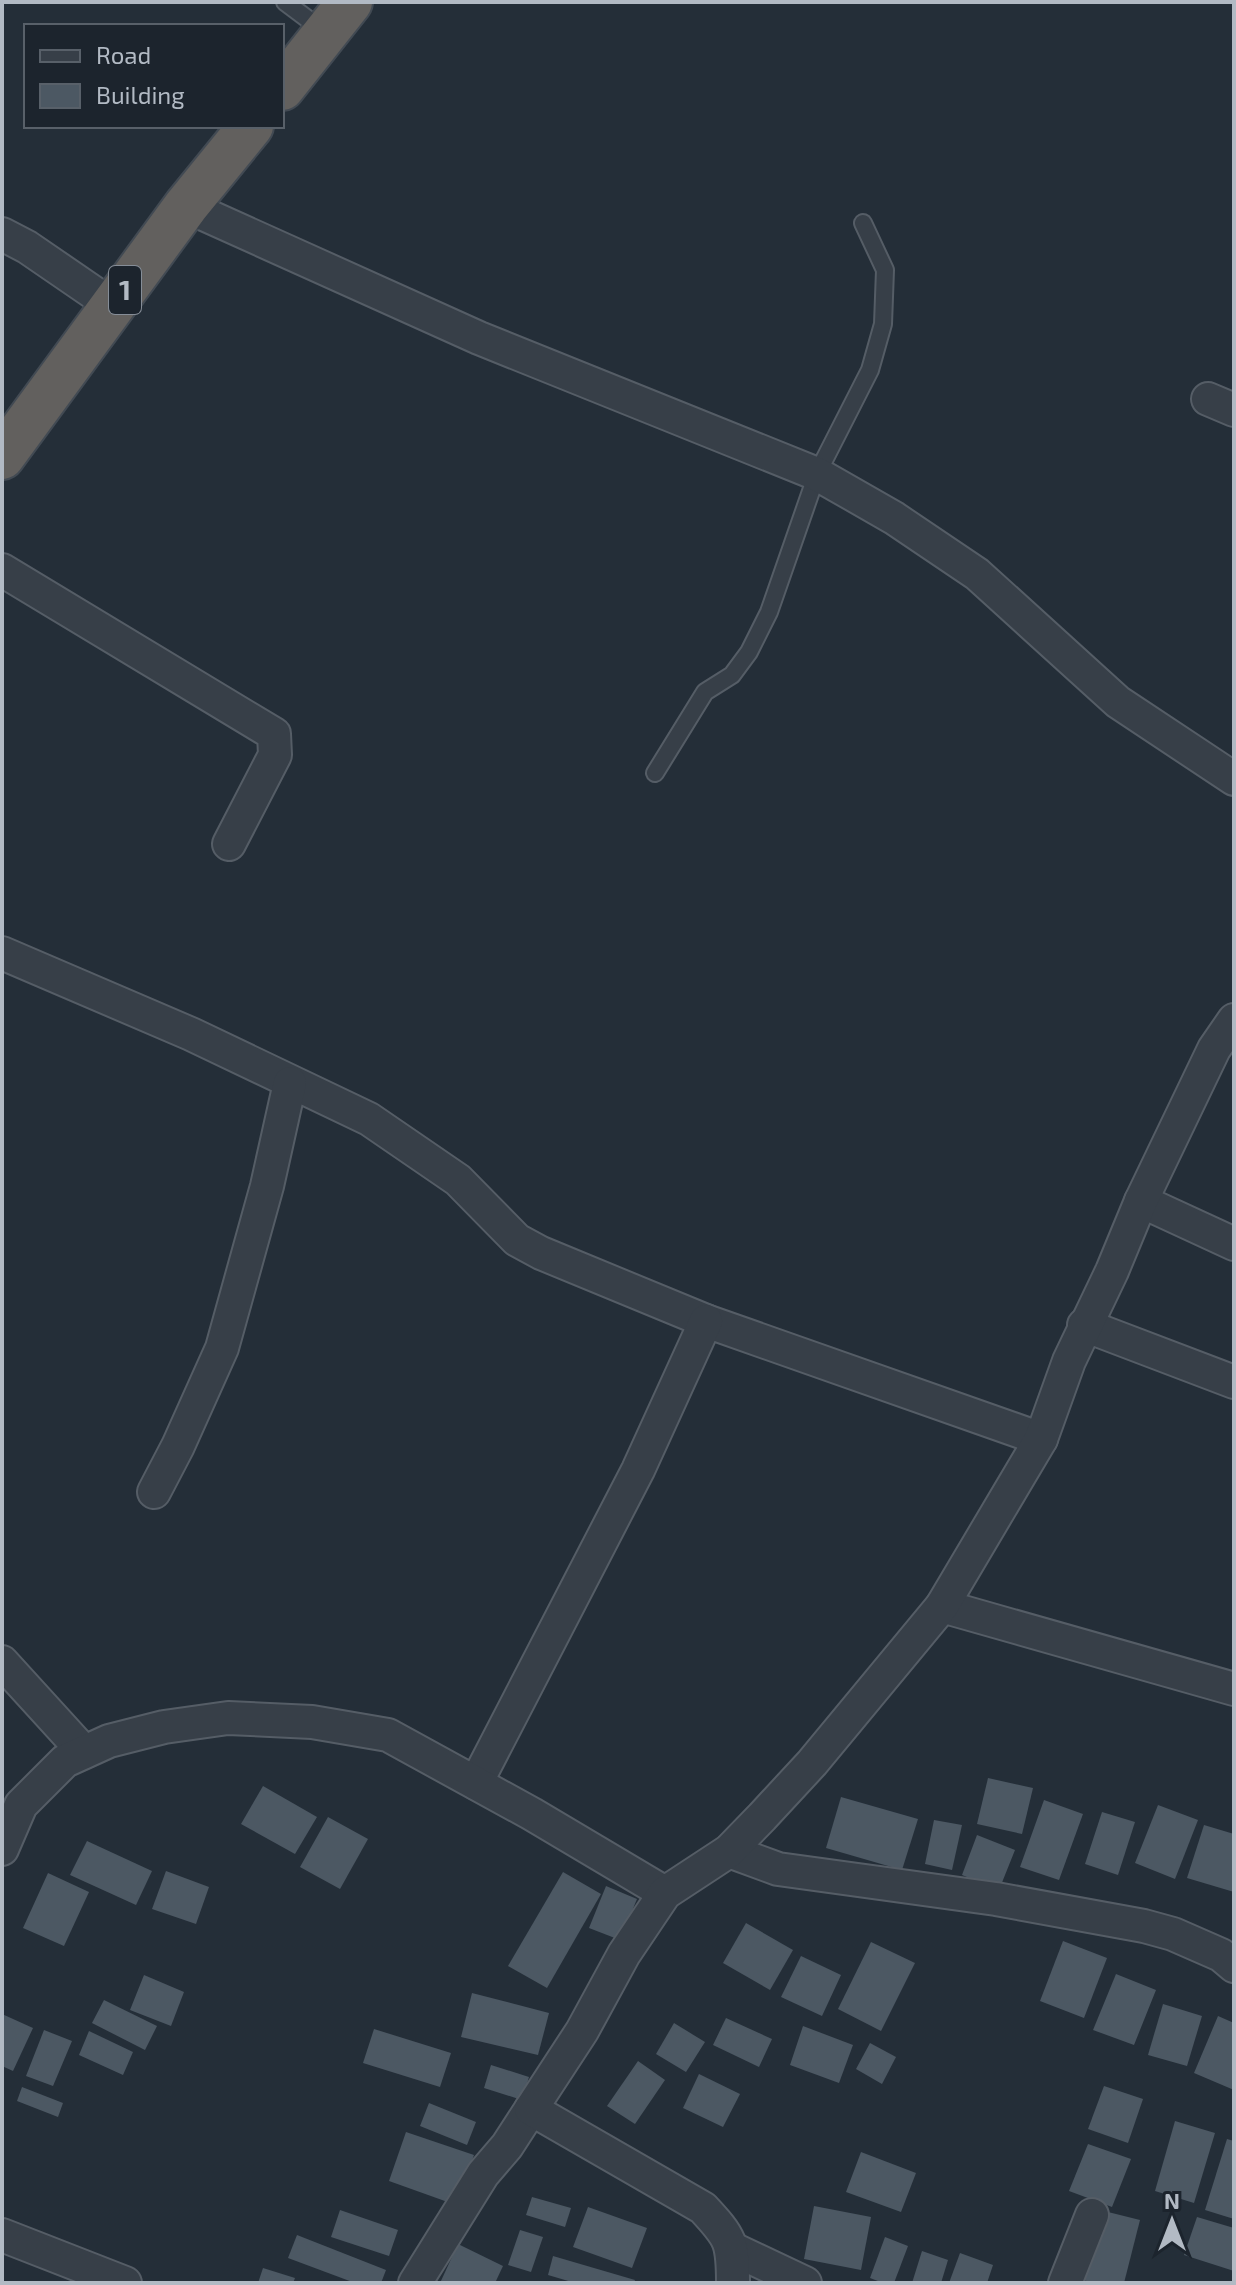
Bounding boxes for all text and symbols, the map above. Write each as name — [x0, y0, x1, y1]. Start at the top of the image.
legend — [24, 24, 284, 128]
text: Road — [96, 40, 151, 69]
text: Building — [96, 80, 185, 109]
road number: 1 — [109, 266, 141, 314]
north arrow — [1132, 2181, 1212, 2261]
text: N — [1164, 2187, 1180, 2213]

